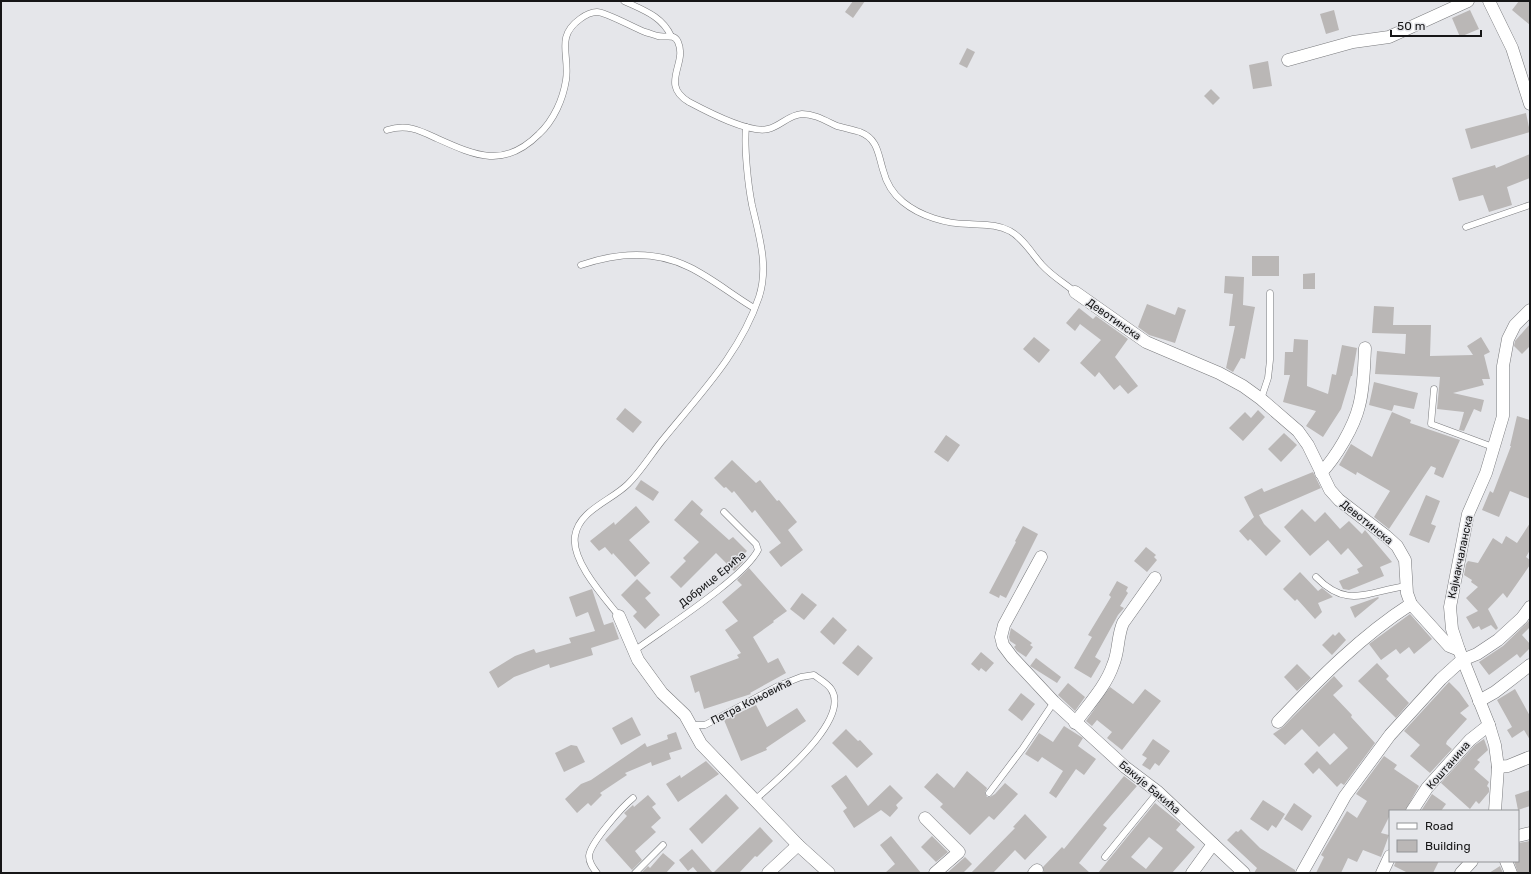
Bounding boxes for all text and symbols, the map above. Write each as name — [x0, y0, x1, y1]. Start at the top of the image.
scale bar — [1391, 12, 1481, 38]
text: 50 m — [1397, 19, 1425, 33]
street label: Девотинска — [1084, 296, 1143, 343]
street label: Девотинска — [1338, 497, 1395, 547]
street label: Кајмакчаланска — [1445, 514, 1476, 600]
street label: Добрице Ерића — [676, 548, 748, 610]
street label: Петра Коњовића — [709, 676, 794, 727]
street label: Коштанина — [1424, 739, 1473, 792]
street label: Бакије Бакића — [1116, 758, 1183, 817]
legend — [1389, 810, 1519, 862]
text: Road — [1425, 819, 1453, 833]
text: Building — [1425, 839, 1471, 853]

